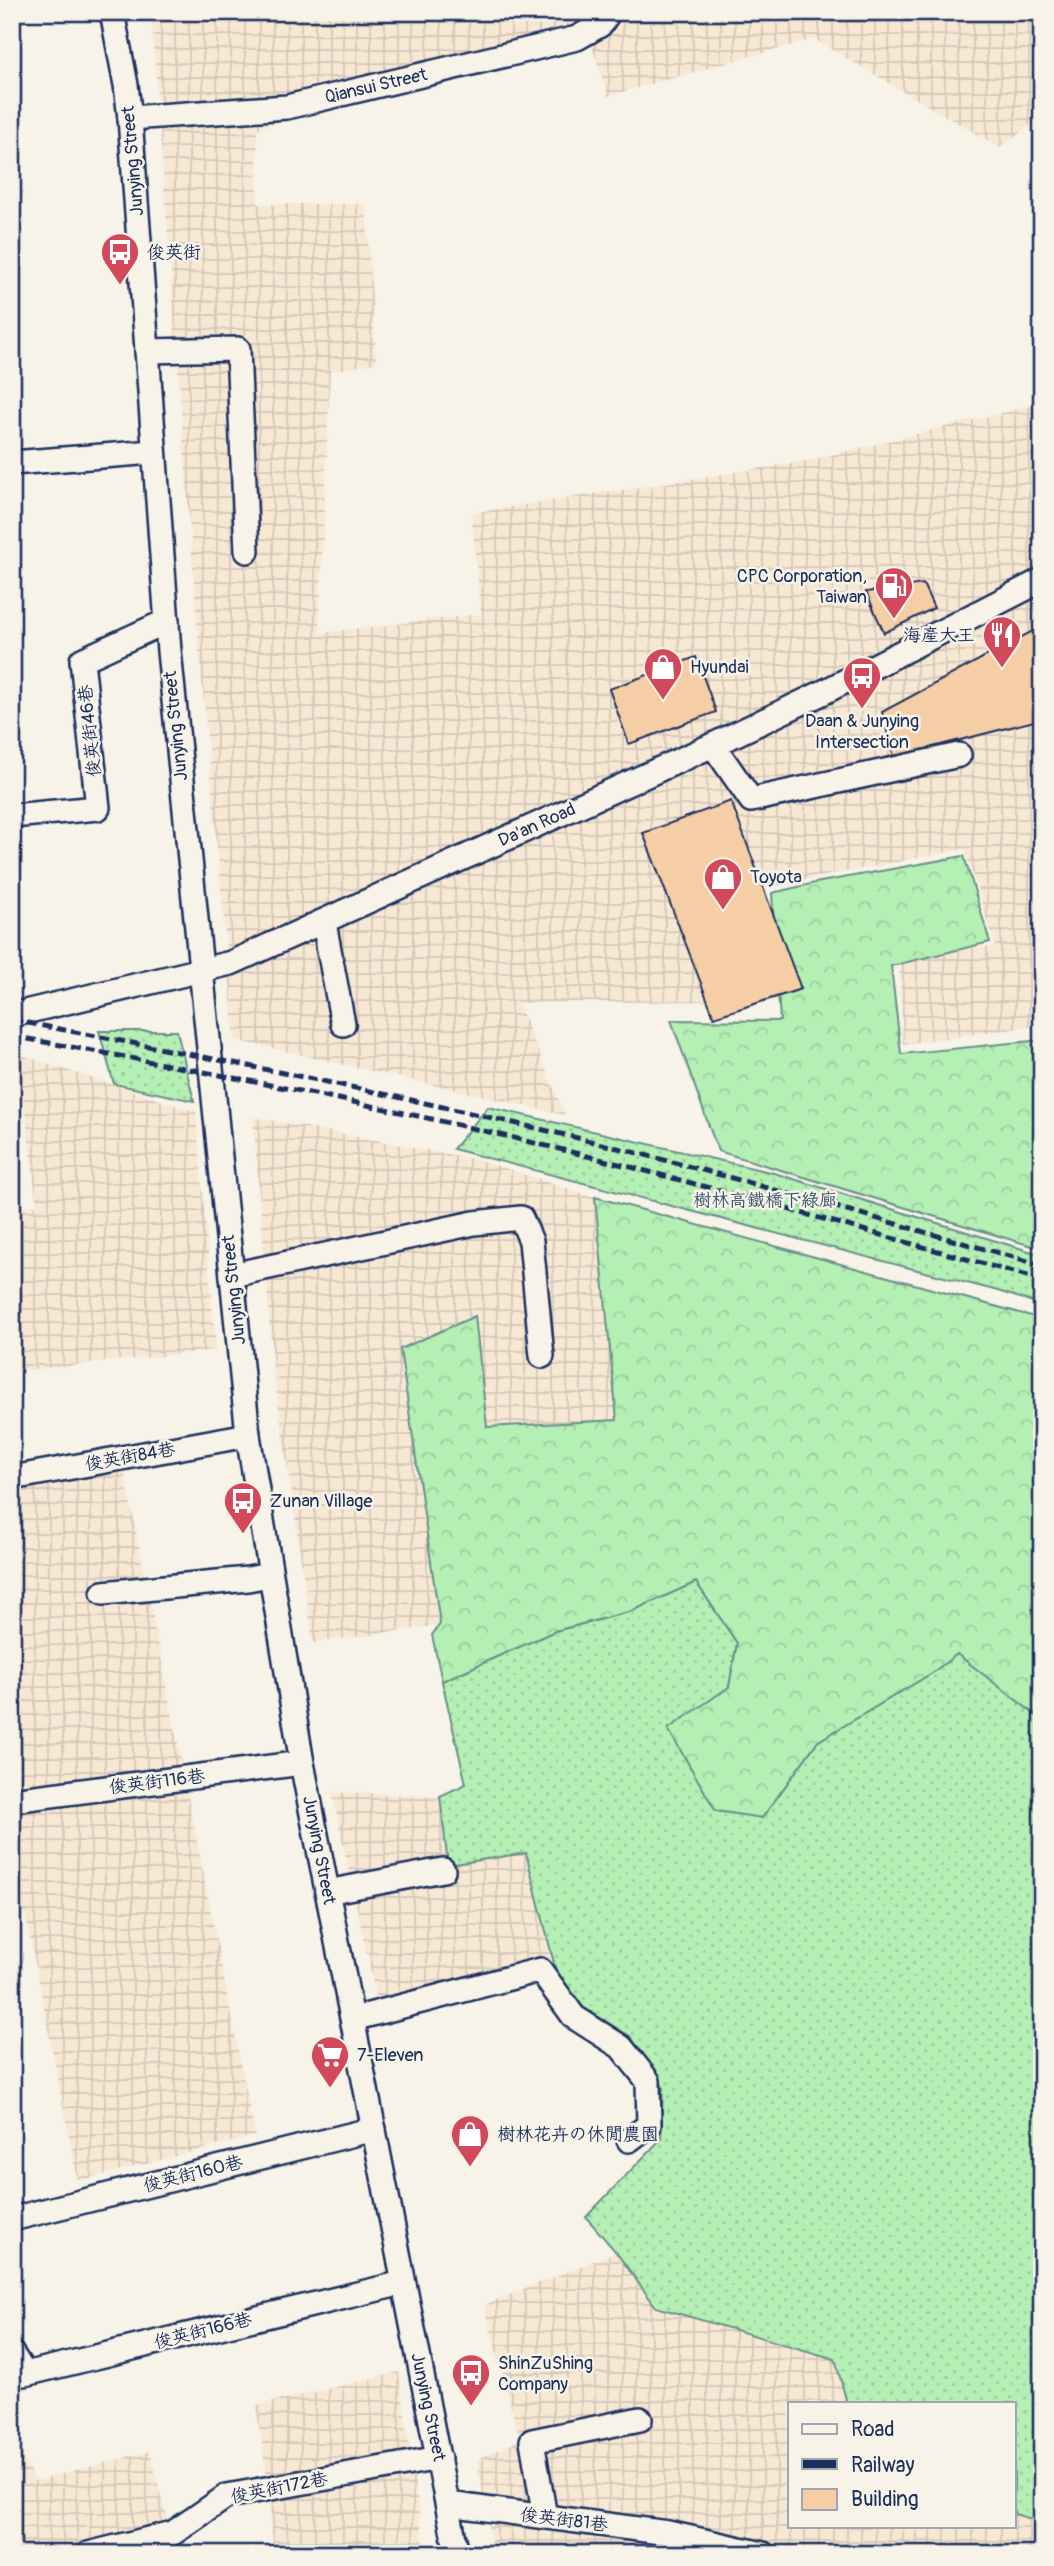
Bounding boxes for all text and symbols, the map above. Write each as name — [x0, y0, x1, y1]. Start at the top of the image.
street label: Qiansui Street — [322, 63, 430, 109]
street label: Junying Street — [117, 104, 149, 217]
bus stop icon: 俊英街 — [99, 231, 141, 286]
place label: 俊英街 — [147, 241, 201, 264]
place label: CPC Corporation, Taiwan — [737, 565, 867, 609]
fuel station icon: CPC Corporation, Taiwan — [873, 565, 915, 620]
restaurant icon: 海產大王 — [981, 614, 1023, 669]
place label: 海產大王 — [903, 624, 975, 647]
shop icon: Hyundai — [642, 646, 684, 701]
bus stop icon: Daan & Junying Intersection — [841, 655, 883, 710]
place label: Hyundai — [690, 656, 749, 679]
street label: Junying Street — [159, 669, 193, 782]
street label: 俊英街46巷 — [74, 684, 106, 778]
place label: Daan & Junying Intersection — [805, 710, 919, 754]
street label: Da'an Road — [495, 798, 579, 852]
shop icon: Toyota — [702, 856, 744, 911]
place label: Toyota — [750, 866, 802, 889]
park label: 樹林高鐵橋下綠廊 — [693, 1189, 837, 1212]
street label: Junying Street — [217, 1233, 251, 1346]
street label: 俊英街84巷 — [83, 1438, 177, 1476]
bus stop icon: Zunan Village — [222, 1480, 264, 1535]
place label: Zunan Village — [270, 1490, 372, 1513]
street label: 俊英街116巷 — [108, 1765, 206, 1799]
street label: Junying Street — [297, 1794, 341, 1907]
supermarket icon: 7-Eleven — [309, 2034, 351, 2089]
place label: 7-Eleven — [357, 2044, 424, 2067]
shop icon: 樹林花卉の休閒農園 — [449, 2113, 491, 2168]
place label: 樹林花卉の休閒農園 — [497, 2123, 659, 2146]
street label: 俊英街160巷 — [141, 2151, 245, 2197]
street label: 俊英街166巷 — [152, 2308, 254, 2354]
street label: Junying Street — [405, 2351, 451, 2464]
bus stop icon: ShinZuShing Company — [450, 2352, 492, 2407]
place label: ShinZuShing Company — [498, 2352, 593, 2396]
legend — [788, 2402, 1016, 2528]
text: Road — [851, 2416, 895, 2443]
text: Railway — [851, 2452, 915, 2479]
street label: 俊英街172巷 — [228, 2467, 330, 2509]
text: Building — [851, 2486, 918, 2513]
street label: 俊英街81巷 — [519, 2503, 609, 2537]

